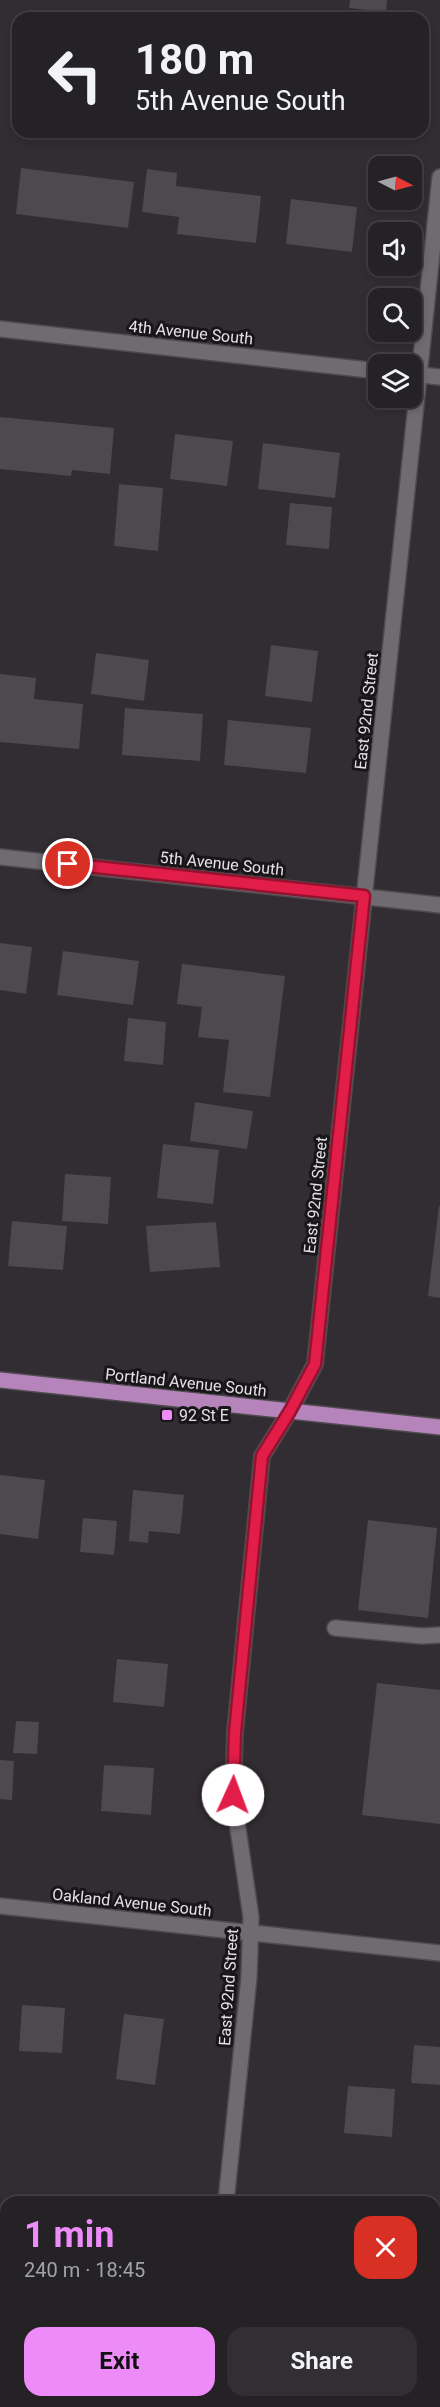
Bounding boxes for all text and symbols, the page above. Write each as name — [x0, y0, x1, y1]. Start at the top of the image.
text: 180 m — [135, 35, 254, 84]
icon: left — [36, 36, 114, 114]
text: 5th Avenue South — [135, 85, 346, 117]
north arrow — [368, 156, 422, 210]
map controls — [368, 156, 422, 408]
button: sound — [368, 222, 422, 276]
button: search — [368, 288, 422, 342]
street label: 4th Avenue South — [128, 317, 254, 348]
button: layers — [368, 354, 422, 408]
street label: East 92nd Street — [351, 652, 382, 770]
pin — [42, 838, 93, 889]
icon: arrive — [51, 847, 84, 880]
street label: 5th Avenue South — [159, 848, 285, 879]
street label: East 92nd Street — [300, 1136, 331, 1254]
street label: Portland Avenue South — [104, 1365, 268, 1400]
place label: 92 St E — [179, 1406, 229, 1425]
marker: 92 St E — [160, 1408, 174, 1422]
position arrow — [201, 1763, 265, 1827]
street label: Oakland Avenue South — [51, 1885, 213, 1920]
street label: East 92nd Street — [215, 1928, 242, 2046]
text: 1 min — [24, 2214, 115, 2256]
button: close — [354, 2216, 417, 2279]
text: 240 m · 18:45 — [24, 2258, 145, 2282]
button: Exit — [24, 2327, 215, 2396]
button: Share — [227, 2327, 417, 2396]

